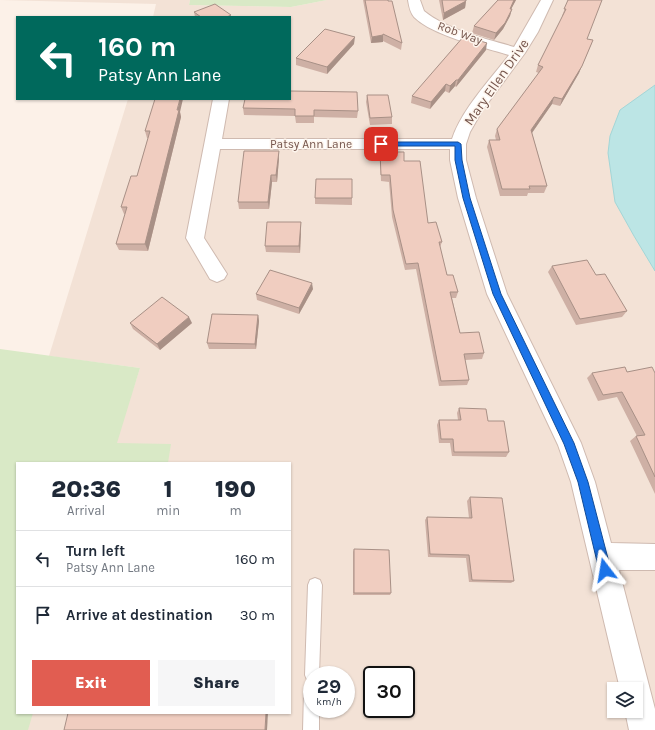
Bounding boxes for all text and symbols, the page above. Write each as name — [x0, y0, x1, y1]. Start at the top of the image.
street label: Rob Way — [436, 18, 485, 48]
text: 160 m — [98, 30, 176, 63]
icon: left — [32, 32, 84, 84]
street label: Mary Ellen Drive — [460, 36, 533, 129]
text: Patsy Ann Lane — [98, 64, 221, 86]
pin — [364, 127, 398, 161]
icon: arrive — [370, 133, 392, 155]
street label: Patsy Ann Lane — [270, 137, 352, 151]
text: 20:36 — [51, 475, 121, 503]
text: 1 — [163, 475, 173, 503]
text: 190 — [215, 475, 256, 503]
text: Arrival — [67, 503, 105, 518]
text: min — [156, 503, 180, 518]
text: m — [229, 503, 242, 518]
text: Turn left — [66, 542, 125, 560]
icon: left — [32, 548, 54, 570]
position arrow — [584, 549, 626, 591]
text: 160 m — [235, 550, 275, 568]
text: Patsy Ann Lane — [66, 560, 155, 575]
icon: arrive — [32, 604, 54, 626]
text: Arrive at destination — [66, 606, 213, 624]
text: 30 m — [240, 606, 275, 624]
button: Exit — [32, 660, 150, 706]
button: Share — [158, 660, 275, 706]
speed limit sign: 30 — [363, 666, 415, 718]
text: 29 — [317, 675, 341, 698]
map controls — [607, 682, 643, 718]
button: layers — [607, 682, 643, 718]
text: km/h — [316, 696, 342, 708]

